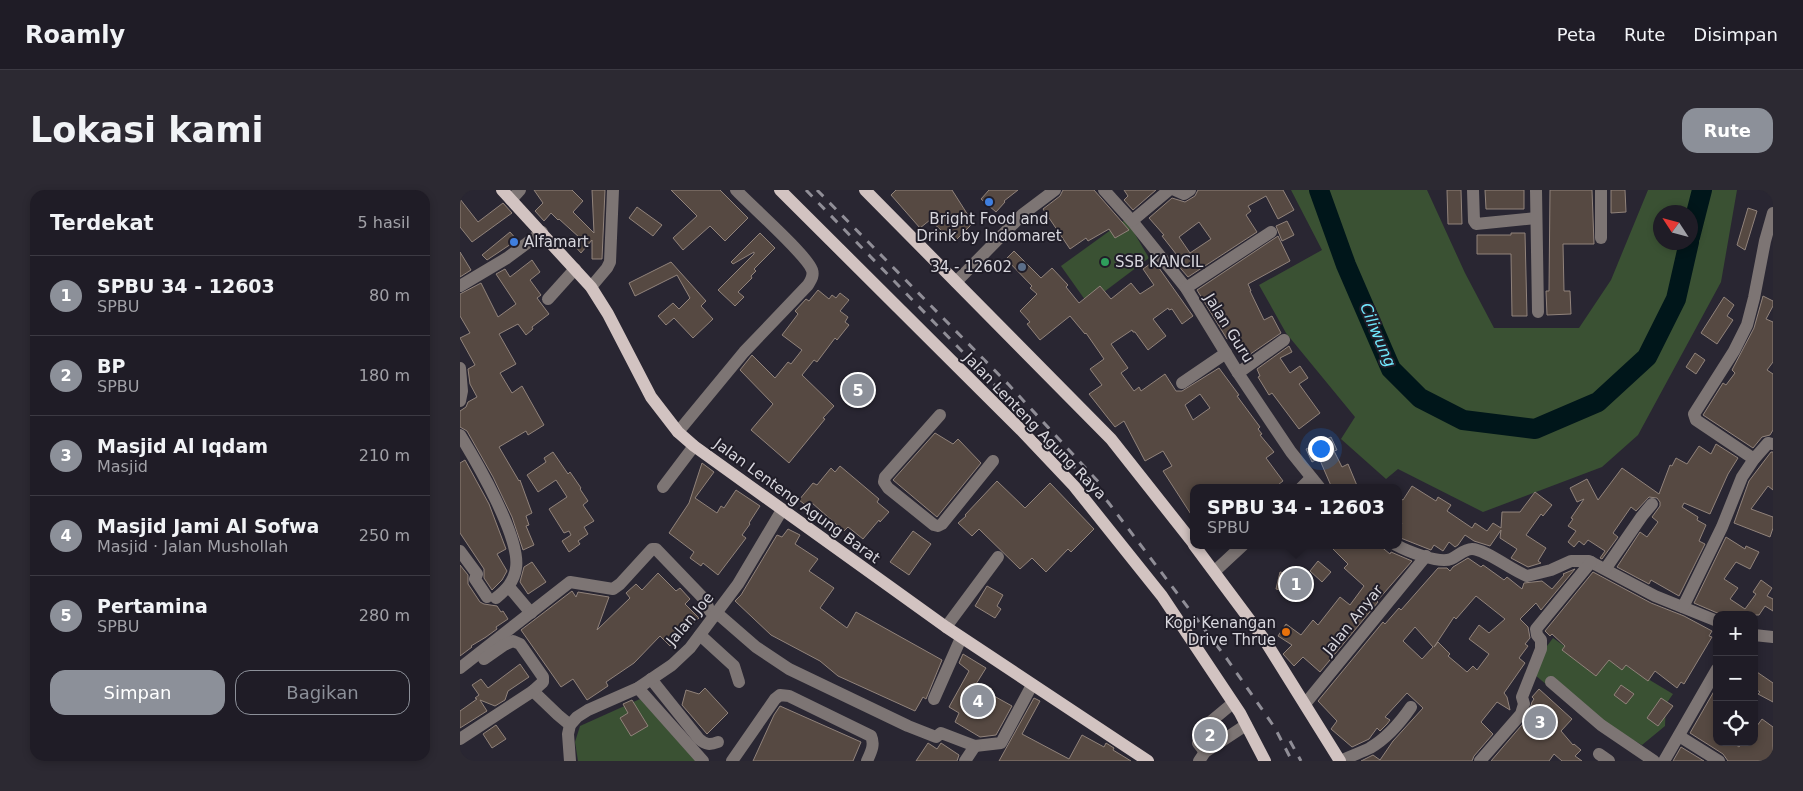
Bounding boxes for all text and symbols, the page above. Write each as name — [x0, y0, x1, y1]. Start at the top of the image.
text: Roamly — [25, 21, 125, 49]
text: Peta — [1557, 24, 1596, 45]
text: Rute — [1624, 24, 1665, 45]
text: Disimpan — [1693, 24, 1778, 45]
button: Rute — [1682, 108, 1773, 153]
text: Lokasi kami — [30, 110, 264, 150]
marker: Bright Food and Drink by Indomaret — [983, 196, 995, 208]
north arrow — [1653, 205, 1698, 250]
place label: Bright Food and Drink by Indomaret — [916, 210, 1062, 245]
text: Terdekat — [50, 211, 154, 235]
text: 5 hasil — [358, 213, 410, 232]
place label: Alfamart — [524, 233, 589, 251]
marker: Alfamart — [508, 236, 520, 248]
place label: SSB KANCIL — [1115, 253, 1204, 271]
marker: SSB KANCIL — [1099, 256, 1111, 268]
place label: 34 - 12602 — [930, 258, 1012, 276]
marker: 34 - 12602 — [1016, 261, 1028, 273]
text: SPBU 34 - 12603 — [97, 275, 275, 297]
text: 1 — [60, 286, 72, 305]
text: 80 m — [369, 286, 410, 305]
street label: Jalan Guru — [1200, 289, 1257, 366]
text: SPBU — [97, 297, 140, 316]
water label: Ciliwung — [1356, 300, 1400, 370]
street label: Jalan Lenteng Agung Raya — [959, 348, 1110, 503]
text: BP — [97, 355, 125, 377]
text: 2 — [60, 366, 72, 385]
text: 180 m — [359, 366, 410, 385]
pin: 5 — [842, 371, 874, 409]
text: SPBU — [97, 377, 140, 396]
street label: Jalan Lenteng Agung Barat — [710, 434, 884, 567]
text: Masjid Al Iqdam — [97, 435, 268, 457]
your location — [1308, 436, 1334, 462]
text: 3 — [60, 446, 72, 465]
text: 210 m — [359, 446, 410, 465]
text: Masjid — [97, 457, 148, 476]
popup — [1190, 484, 1402, 549]
text: SPBU 34 - 12603 — [1207, 496, 1385, 518]
text: Masjid Jami Al Sofwa — [97, 515, 319, 537]
text: SPBU — [1207, 518, 1250, 537]
text: 4 — [60, 526, 72, 545]
text: 250 m — [359, 526, 410, 545]
text: Masjid · Jalan Mushollah — [97, 537, 288, 556]
pin: 1 — [1280, 565, 1312, 603]
street label: Jalan Anyar — [1319, 581, 1387, 660]
street label: Jalan Joe — [662, 589, 717, 650]
text: Pertamina — [97, 595, 208, 617]
text: 5 — [60, 606, 72, 625]
text: 280 m — [359, 606, 410, 625]
map controls — [1713, 611, 1758, 746]
button: + — [1713, 611, 1758, 656]
place label: Kopi Kenangan Drive Thrue — [1165, 614, 1276, 649]
text: SPBU — [97, 617, 140, 636]
marker: Kopi Kenangan Drive Thrue — [1280, 626, 1292, 638]
button: − — [1713, 656, 1758, 701]
button: Simpan — [50, 670, 225, 715]
button: Bagikan — [235, 670, 410, 715]
pin: 4 — [962, 682, 994, 720]
button: locate — [1713, 701, 1758, 746]
pin: 3 — [1524, 703, 1556, 741]
pin: 2 — [1194, 716, 1226, 754]

